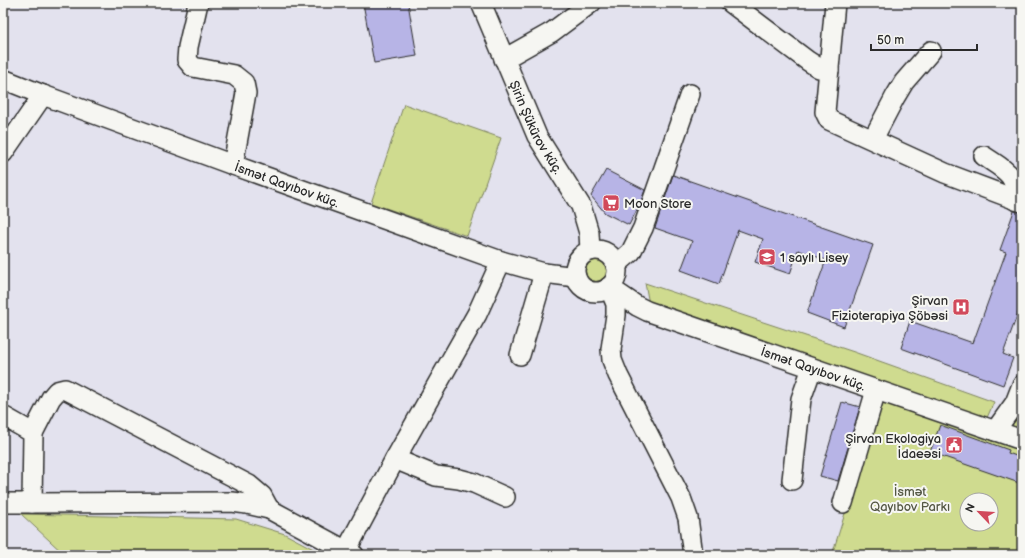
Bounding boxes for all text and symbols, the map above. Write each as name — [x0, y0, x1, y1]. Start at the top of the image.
scale bar — [871, 26, 977, 52]
text: 50 m — [877, 33, 904, 48]
street label: Şirin Şükürov küç. — [506, 78, 566, 178]
street label: İsmət Qayıbov küç. — [232, 159, 342, 212]
supermarket icon: Moon Store — [601, 193, 621, 213]
place label: Moon Store — [624, 196, 692, 212]
school or university icon: 1 saylı Lisey — [757, 247, 777, 267]
place label: 1 saylı Lisey — [780, 250, 848, 266]
place label: Şirvan Fizioterapiya Şöbəsi — [831, 293, 948, 324]
hospital icon: Şirvan Fizioterapiya Şöbəsi — [951, 297, 971, 317]
street label: İsmət Qayıbov küç. — [758, 344, 868, 395]
place label: Şirvan Ekologiya İdaeəsi — [845, 431, 941, 462]
public building icon: Şirvan Ekologiya İdaeəsi — [944, 435, 964, 455]
park label: İsmət Qayıbov Parkı — [870, 484, 950, 515]
north arrow — [959, 492, 999, 532]
text: N — [963, 501, 978, 514]

